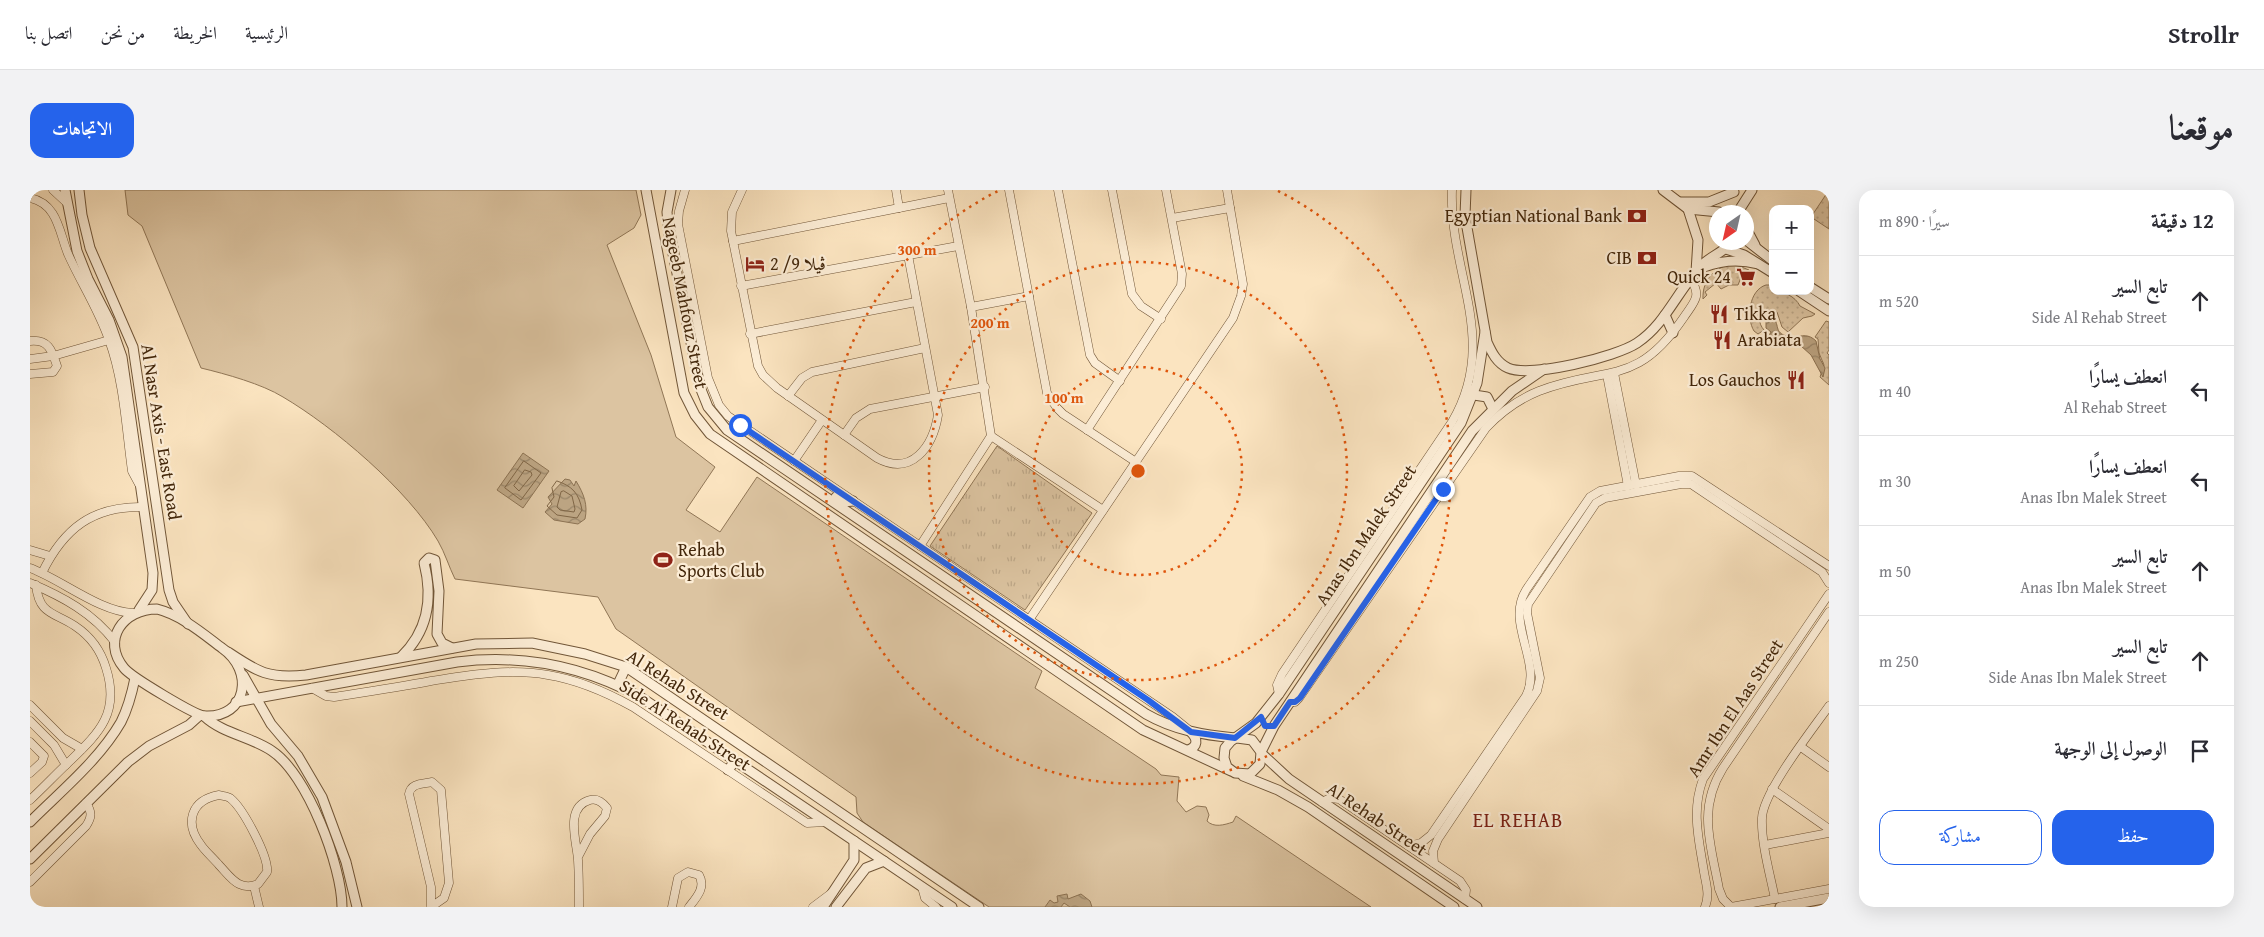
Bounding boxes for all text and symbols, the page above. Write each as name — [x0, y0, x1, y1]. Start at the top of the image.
text: Strollr — [2168, 17, 2239, 52]
text: اتصل بنا — [25, 19, 72, 46]
text: من نحن — [100, 19, 145, 46]
text: الخريطة — [173, 19, 217, 46]
text: الرئيسية — [245, 19, 288, 46]
text: موقعنا — [2169, 101, 2234, 152]
button: الاتجاهات — [30, 103, 134, 158]
place label: Egyptian National Bank — [1445, 202, 1623, 229]
bank icon: Egyptian National Bank — [1626, 205, 1648, 227]
north arrow — [1709, 205, 1754, 250]
map controls — [1769, 205, 1814, 295]
button: + — [1769, 205, 1814, 250]
text: 12 دقيقة — [2151, 205, 2214, 236]
text: سيرًا · 890 m — [1879, 209, 1950, 233]
street label: Nageeb Mahfouz Street — [656, 215, 716, 392]
text: 300 m — [897, 239, 937, 260]
place label: CIB — [1606, 244, 1632, 271]
bank icon: CIB — [1636, 247, 1658, 269]
place label: ڤيلا 9/ 2 — [770, 250, 826, 277]
button: − — [1769, 250, 1814, 295]
hotel icon: ڤيلا 9/ 2 — [744, 253, 766, 275]
place label: Quick 24 — [1667, 263, 1731, 290]
supermarket icon: Quick 24 — [1735, 266, 1757, 288]
text: تابع السير — [2113, 272, 2167, 300]
icon: ahead — [2186, 287, 2214, 315]
text: 520 m — [1879, 289, 1919, 313]
place label: Tikka — [1734, 300, 1776, 327]
restaurant icon: Tikka — [1708, 303, 1730, 325]
text: Side Al Rehab Street — [2032, 305, 2167, 329]
text: 200 m — [970, 312, 1010, 333]
place label: Arabiata — [1737, 326, 1802, 353]
restaurant icon: Arabiata — [1711, 329, 1733, 351]
street label: Al Nasr Axis - East Road — [134, 342, 189, 522]
text: انعطف يسارًا — [2089, 362, 2167, 390]
place label: Los Gauchos — [1689, 366, 1781, 393]
restaurant icon: Los Gauchos — [1785, 369, 1807, 391]
icon: left — [2186, 377, 2214, 405]
text: 40 m — [1879, 379, 1911, 403]
text: 100 m — [1044, 387, 1084, 408]
text: Al Rehab Street — [2064, 395, 2167, 419]
route start — [729, 414, 752, 437]
text: انعطف يسارًا — [2089, 452, 2167, 480]
street label: Anas Ibn Malek Street — [1308, 458, 1423, 611]
centre of rings — [1129, 462, 1147, 480]
icon: left — [2186, 467, 2214, 495]
text: 30 m — [1879, 469, 1911, 493]
route end — [1432, 478, 1455, 501]
text: Anas Ibn Malek Street — [2020, 485, 2167, 509]
place label: Rehab Sports Club — [678, 536, 764, 584]
text: تابع السير — [2113, 542, 2167, 570]
sports icon: Rehab Sports Club — [652, 549, 674, 571]
icon: ahead — [2186, 557, 2214, 585]
text: 50 m — [1879, 559, 1911, 583]
text: Anas Ibn Malek Street — [2020, 575, 2167, 599]
text: تابع السير — [2113, 632, 2167, 660]
street label: Amr Ibn El Aas Street — [1680, 633, 1790, 782]
street label: Al Rehab Street — [622, 642, 735, 727]
icon: ahead — [2186, 647, 2214, 675]
text: 250 m — [1879, 649, 1919, 673]
text: Side Anas Ibn Malek Street — [1988, 665, 2167, 689]
street label: Side Al Rehab Street — [614, 672, 757, 778]
text: الوصول إلى الوجهة — [2055, 734, 2167, 762]
icon: arrive — [2186, 737, 2214, 765]
street label: Al Rehab Street — [1322, 775, 1434, 863]
district label: EL REHAB — [1473, 805, 1563, 834]
button: مشاركة — [1879, 810, 2042, 865]
button: حفظ — [2052, 810, 2214, 865]

